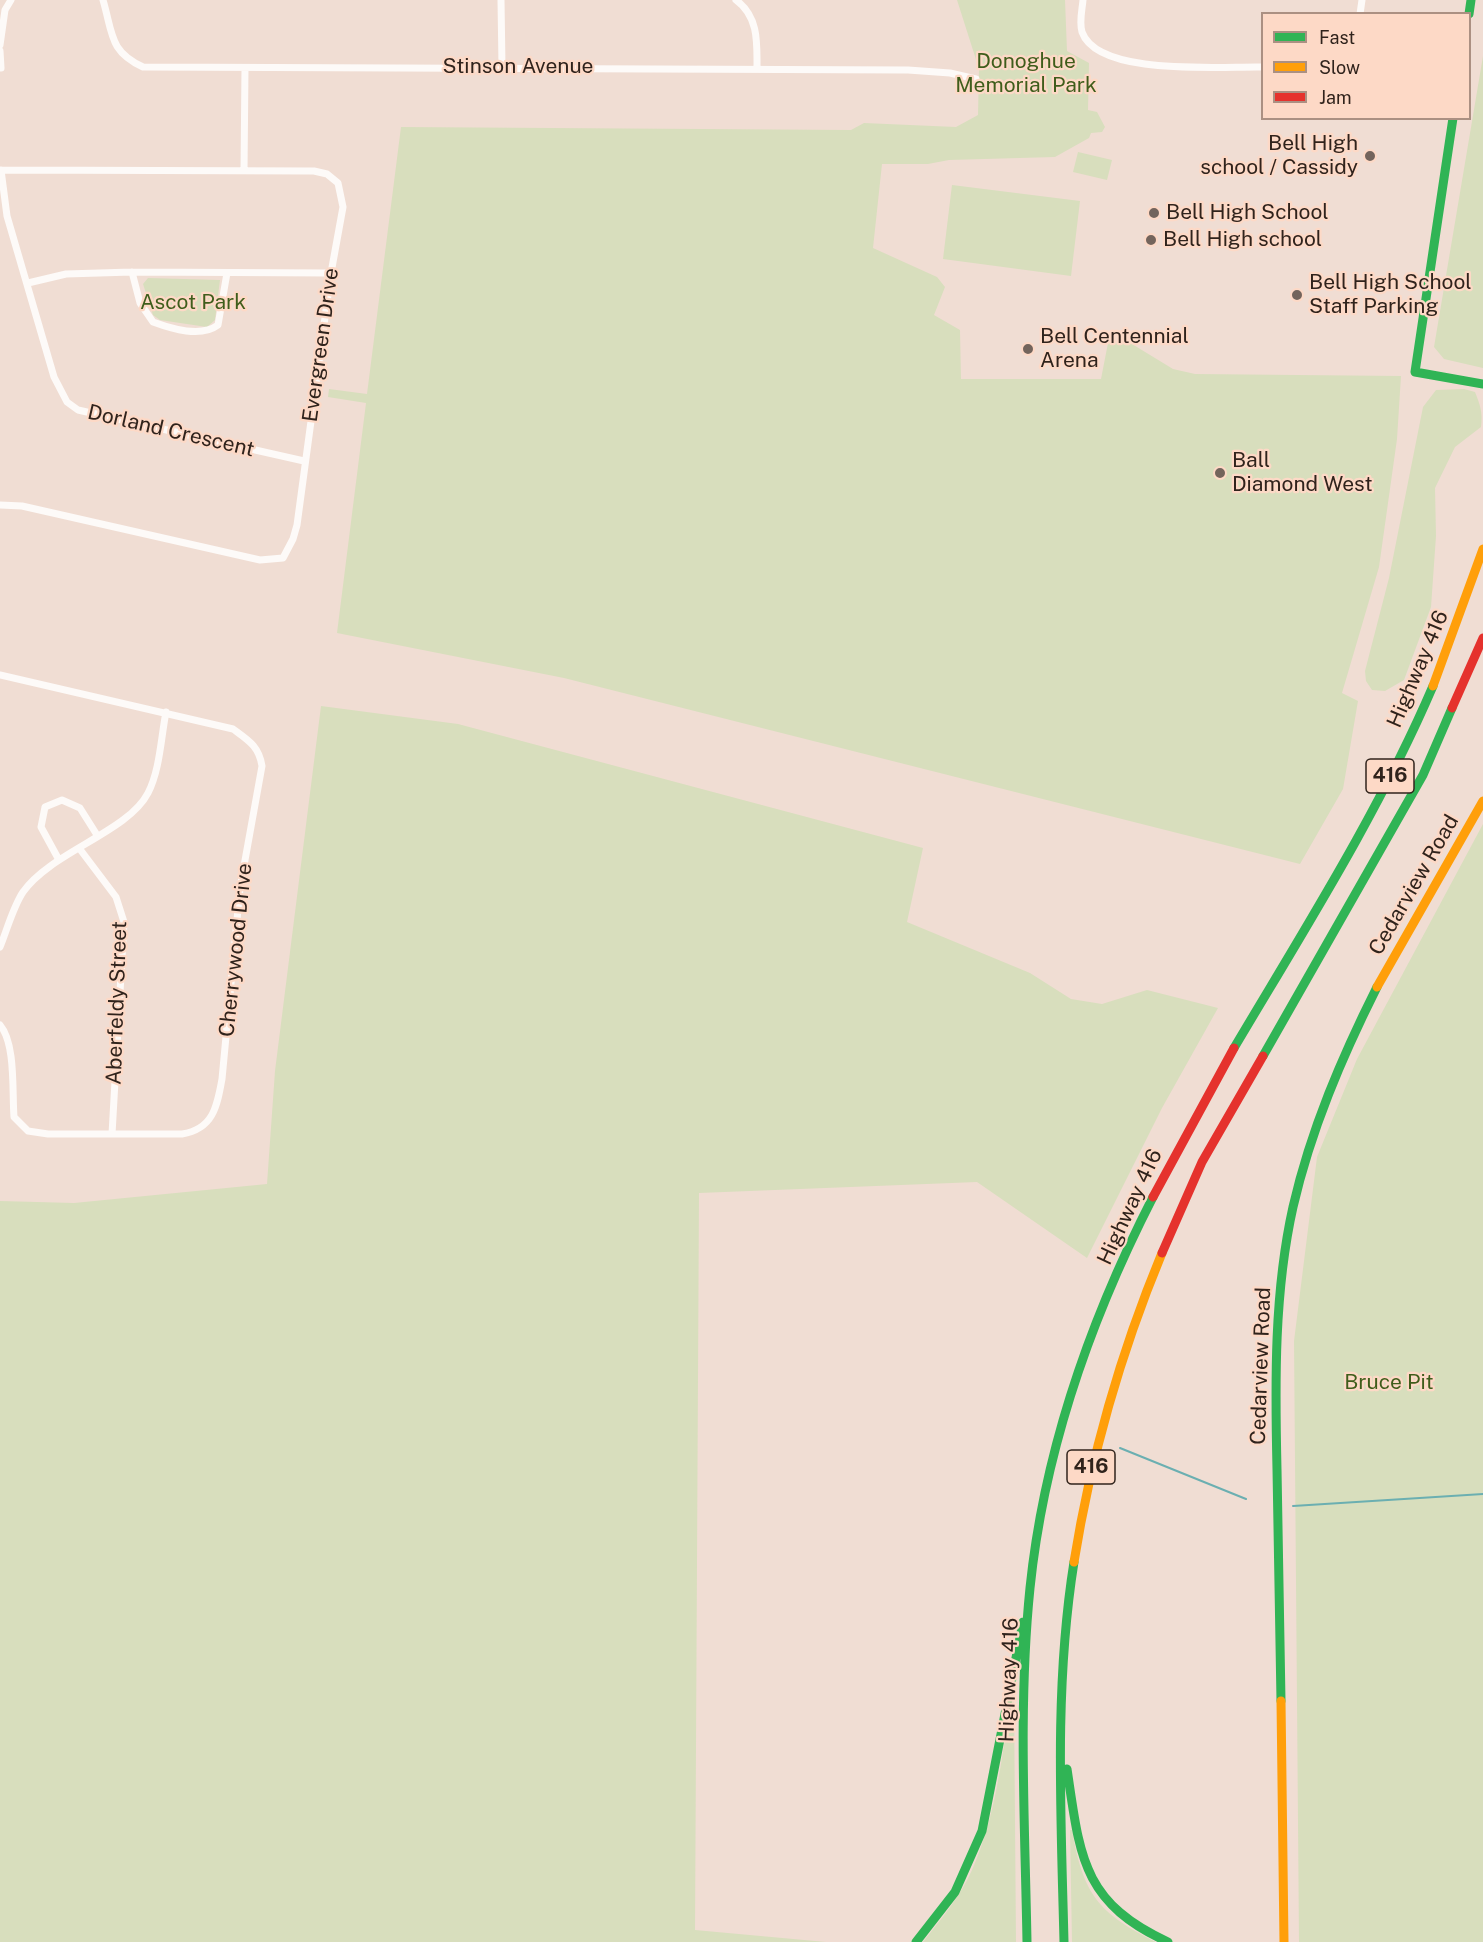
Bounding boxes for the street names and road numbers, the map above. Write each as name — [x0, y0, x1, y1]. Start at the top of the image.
street label: Stinson Avenue — [442, 54, 594, 80]
street label: Evergreen Drive — [298, 266, 344, 424]
street label: Dorland Crescent — [85, 400, 257, 462]
street label: Highway 416 — [1382, 607, 1454, 731]
road number: 416 — [1366, 759, 1414, 793]
street label: Cedarview Road — [1364, 810, 1464, 960]
street label: Cherrywood Drive — [214, 862, 258, 1038]
street label: Aberfeldy Street — [102, 921, 132, 1085]
street label: Highway 416 — [1092, 1145, 1168, 1269]
street label: Cedarview Road — [1246, 1287, 1276, 1445]
road number: 416 — [1067, 1450, 1115, 1484]
street label: Highway 416 — [994, 1617, 1024, 1743]

